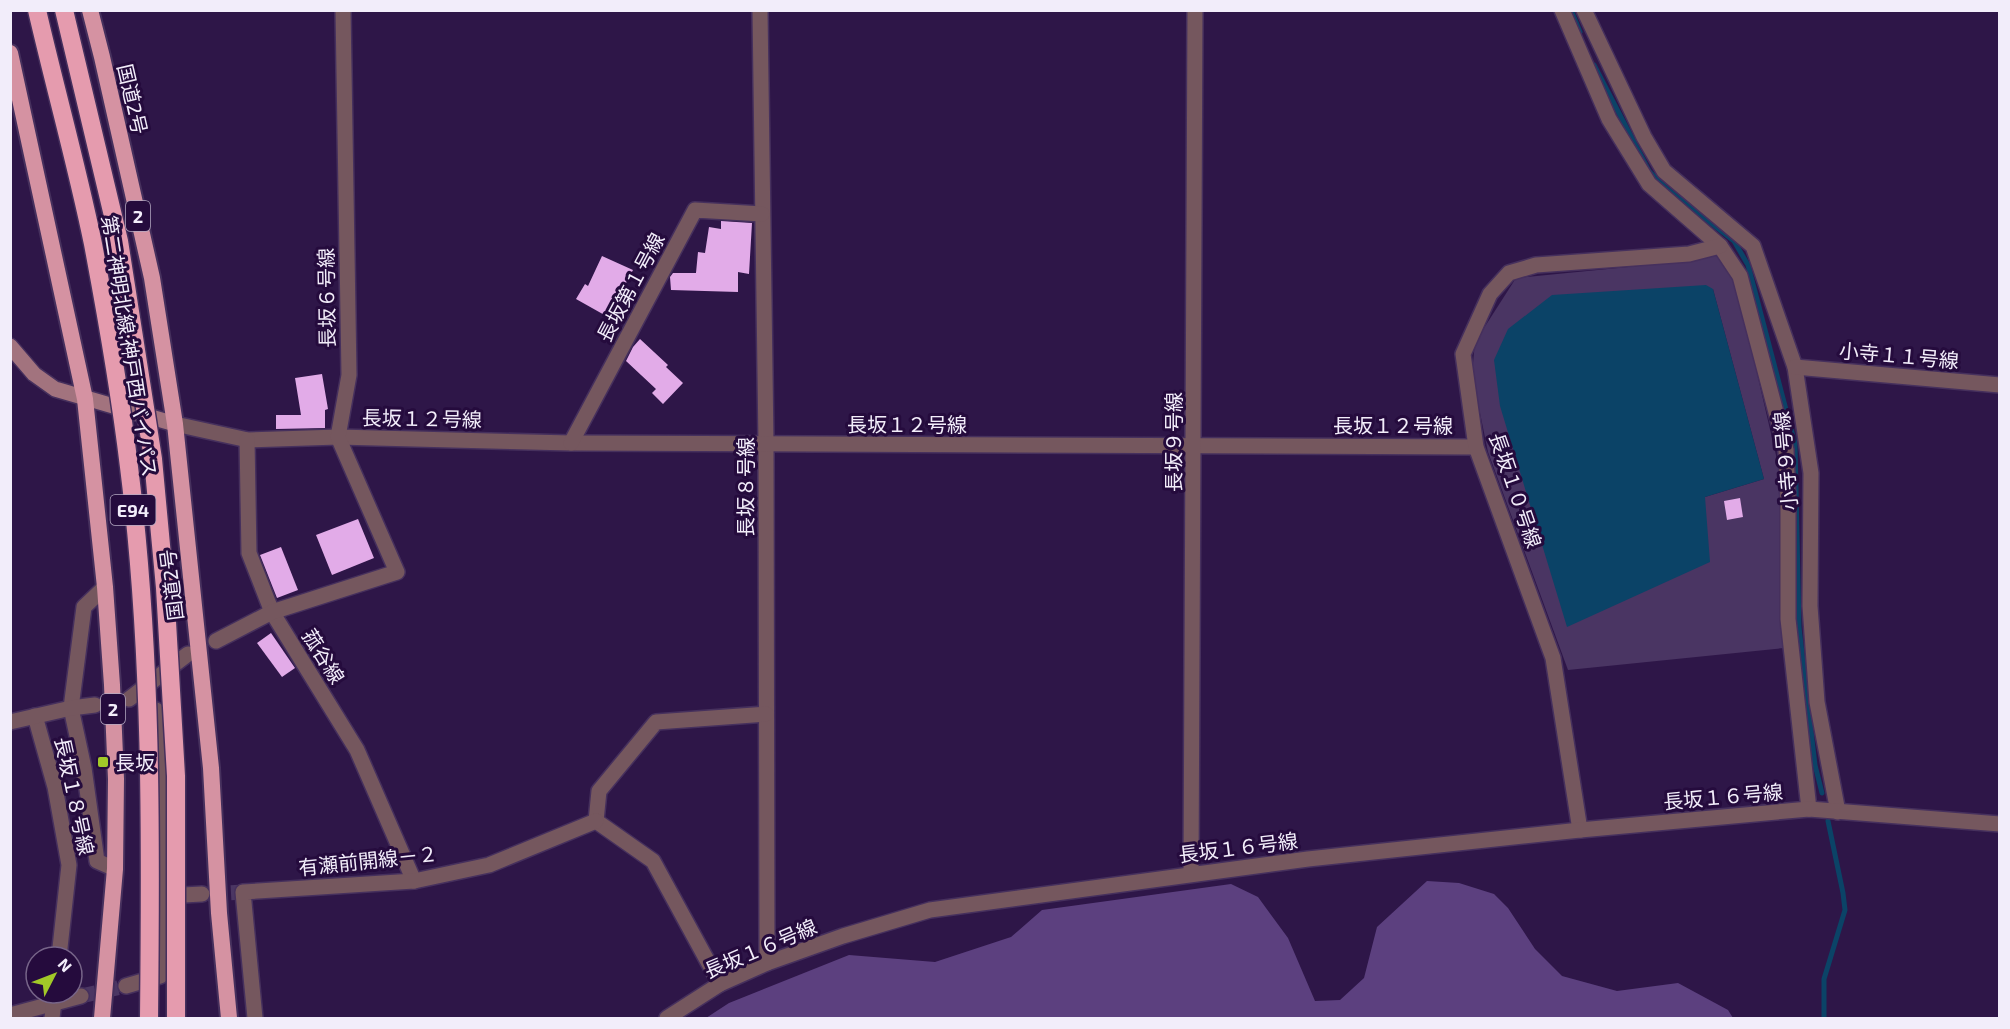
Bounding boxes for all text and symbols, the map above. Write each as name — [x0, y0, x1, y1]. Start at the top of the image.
street label: 国道2号 — [113, 62, 153, 136]
road number: 2 — [126, 201, 150, 231]
street label: 第二神明北線;神戸西バイパス — [97, 214, 163, 478]
street label: 長坂第１号線 — [591, 228, 669, 346]
street label: 長坂６号線 — [313, 248, 339, 348]
street label: 小寺１１号線 — [1838, 338, 1960, 372]
street label: 長坂９号線 — [1161, 392, 1185, 492]
street label: 長坂１２号線 — [362, 405, 482, 431]
street label: 小寺９号線 — [1769, 410, 1801, 512]
street label: 長坂１２号線 — [847, 412, 967, 436]
street label: 長坂１２号線 — [1333, 413, 1453, 437]
street label: 長坂１０号線 — [1485, 429, 1547, 551]
street label: 長坂８号線 — [733, 437, 757, 537]
road number: E94 — [110, 495, 156, 525]
street label: 国道2号 — [155, 548, 187, 622]
street label: 菰谷線 — [298, 624, 350, 688]
road number: 2 — [101, 694, 125, 724]
street label: 長坂１８号線 — [51, 735, 99, 857]
place label: 長坂 — [115, 750, 155, 774]
marker: 長坂 — [96, 755, 110, 769]
street label: 長坂１６号線 — [1662, 779, 1784, 813]
street label: 長坂１６号線 — [1177, 828, 1299, 866]
street label: 有瀬前開線－２ — [297, 841, 439, 879]
street label: 長坂１６号線 — [700, 914, 820, 982]
north arrow — [24, 945, 84, 1005]
text: N — [55, 954, 76, 975]

